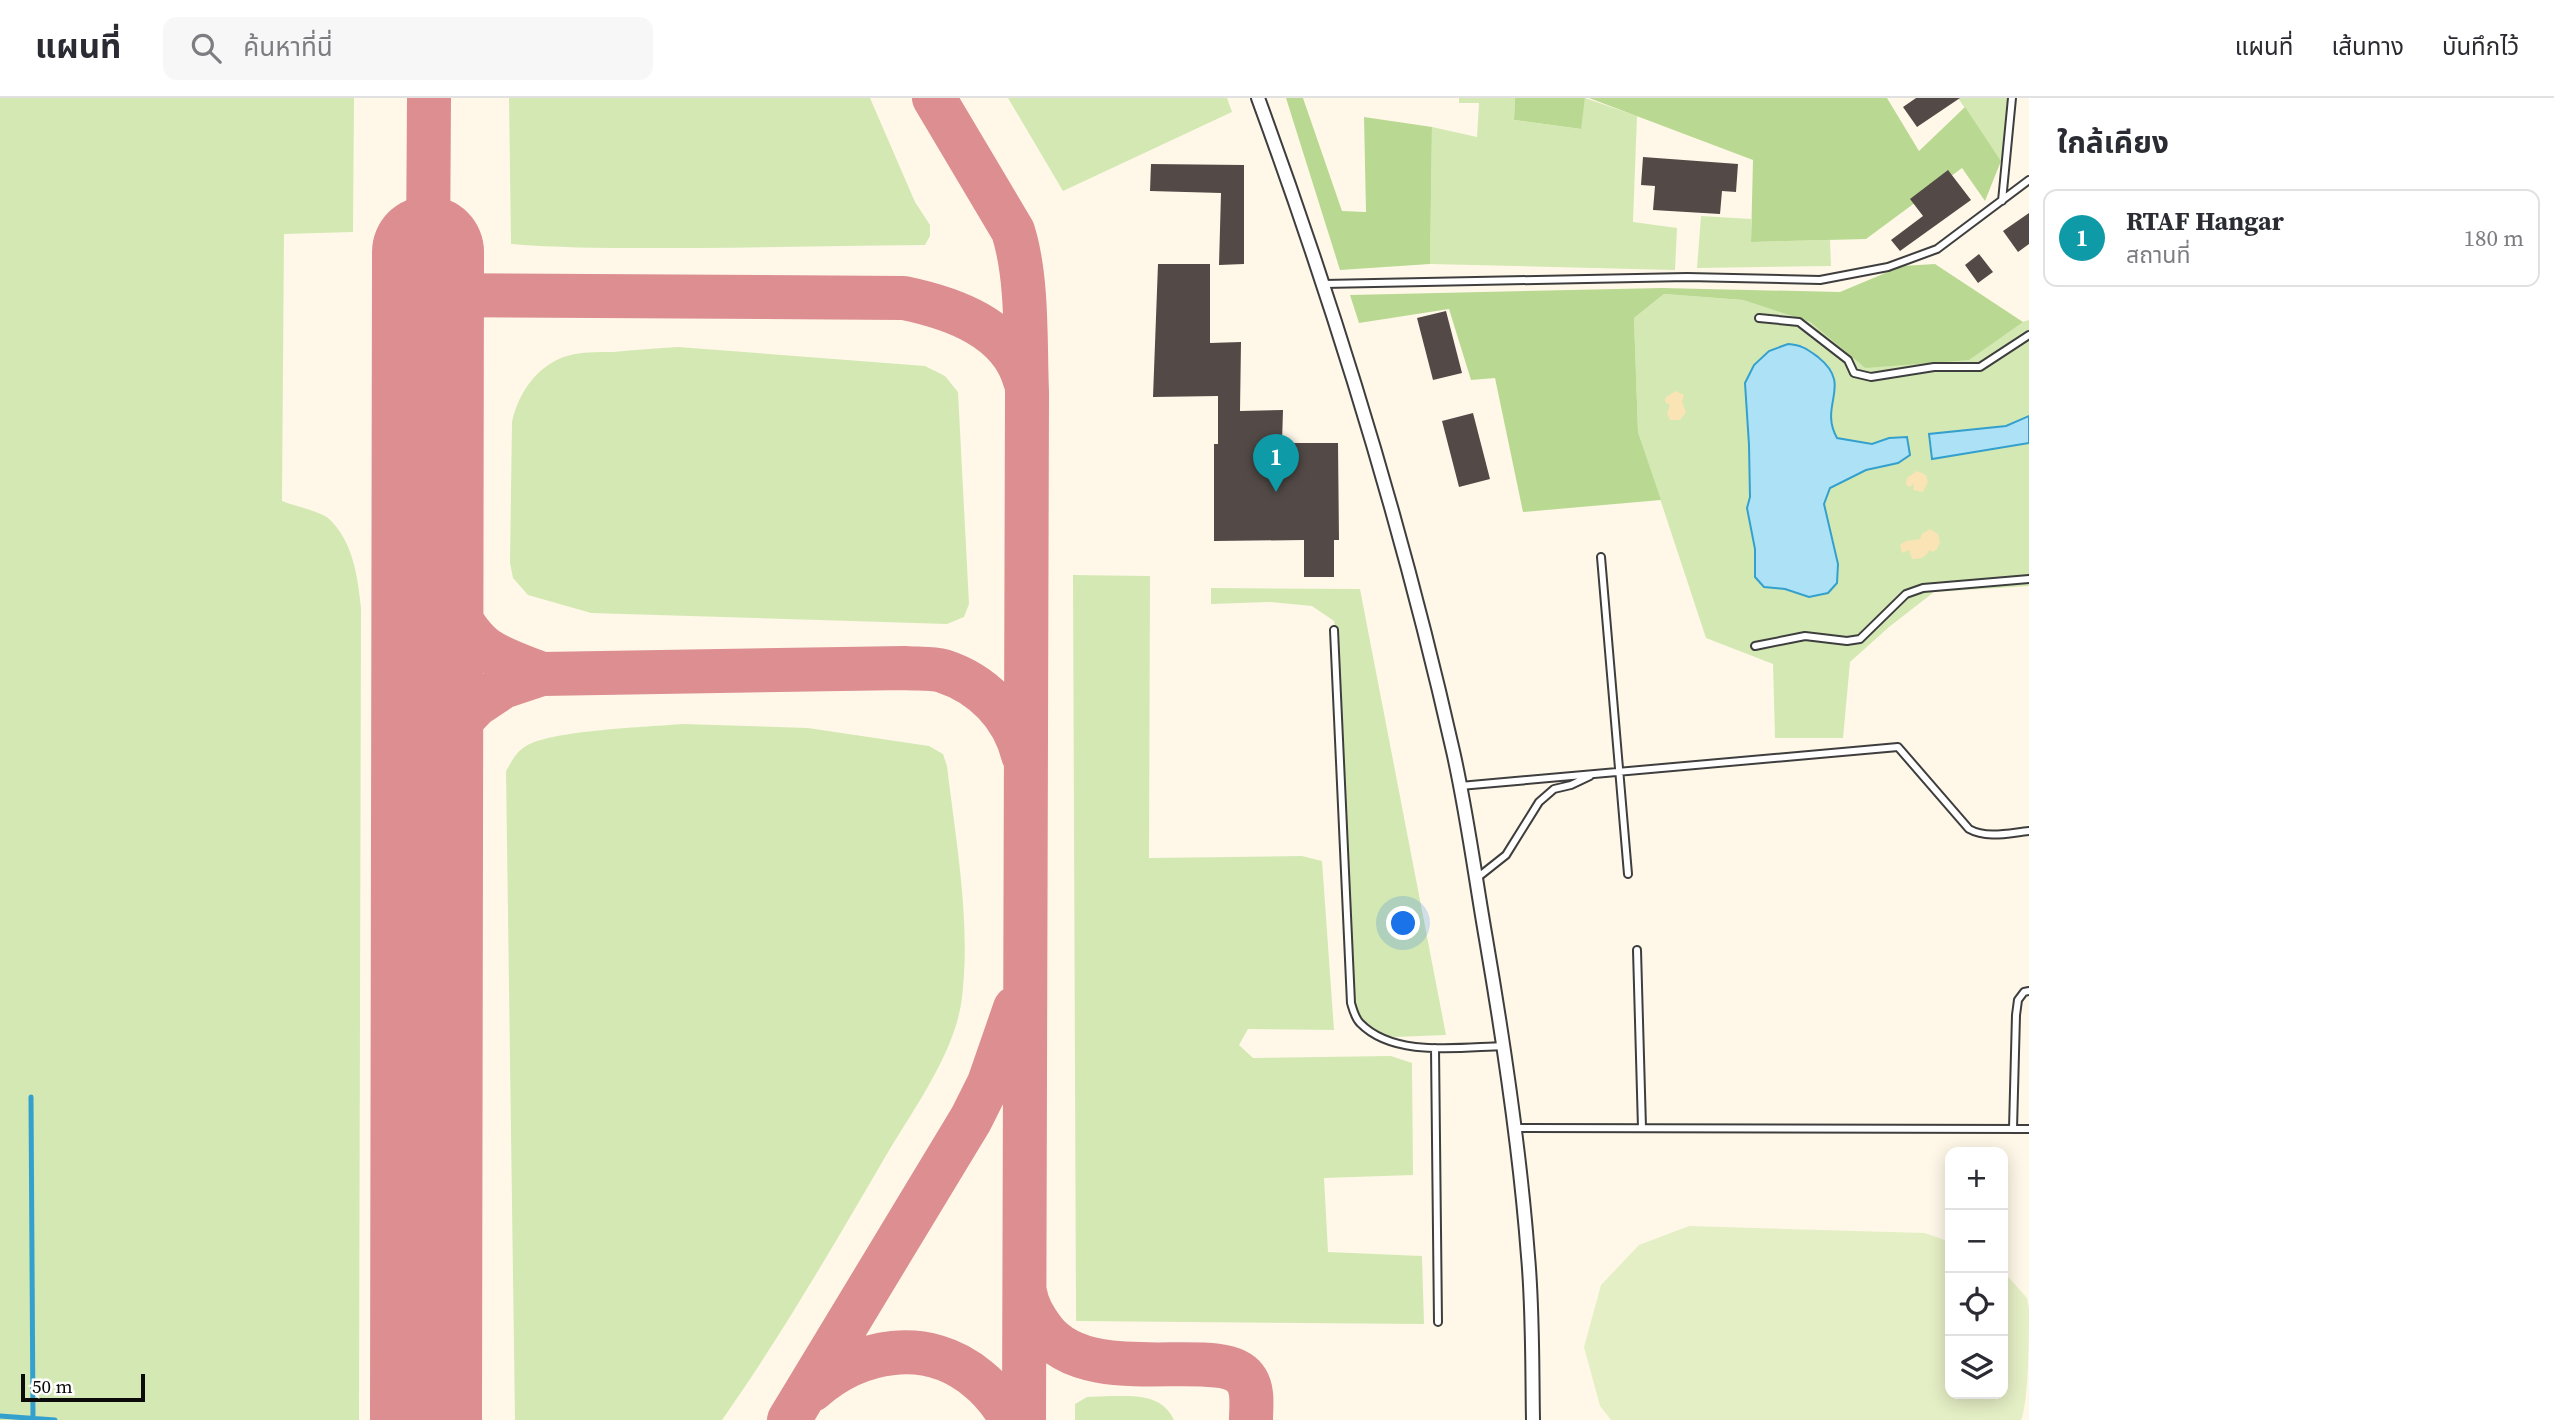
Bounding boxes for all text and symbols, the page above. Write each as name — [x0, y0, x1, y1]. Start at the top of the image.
search box — [163, 17, 653, 80]
text: แผนที่ — [35, 24, 121, 69]
icon: search — [187, 29, 225, 67]
text: ค้นหาที่นี่ — [243, 29, 333, 65]
text: แผนที่ — [2235, 30, 2293, 63]
text: เส้นทาง — [2331, 30, 2404, 63]
text: บันทึกไว้ — [2442, 30, 2519, 63]
text: ใกล้เคียง — [2057, 122, 2169, 163]
text: RTAF Hangar — [2126, 203, 2284, 239]
text: 1 — [2076, 222, 2088, 254]
text: 180 m — [2463, 222, 2524, 254]
text: สถานที่ — [2126, 239, 2190, 271]
pin: 1 — [1253, 434, 1299, 492]
your location — [1386, 906, 1420, 940]
map controls — [1945, 1147, 2008, 1399]
button: + — [1945, 1147, 2008, 1210]
button: − — [1945, 1210, 2008, 1273]
button: locate — [1945, 1273, 2008, 1336]
button: layers — [1945, 1336, 2008, 1399]
scale bar — [21, 1371, 145, 1403]
text: 50 m — [32, 1373, 73, 1399]

